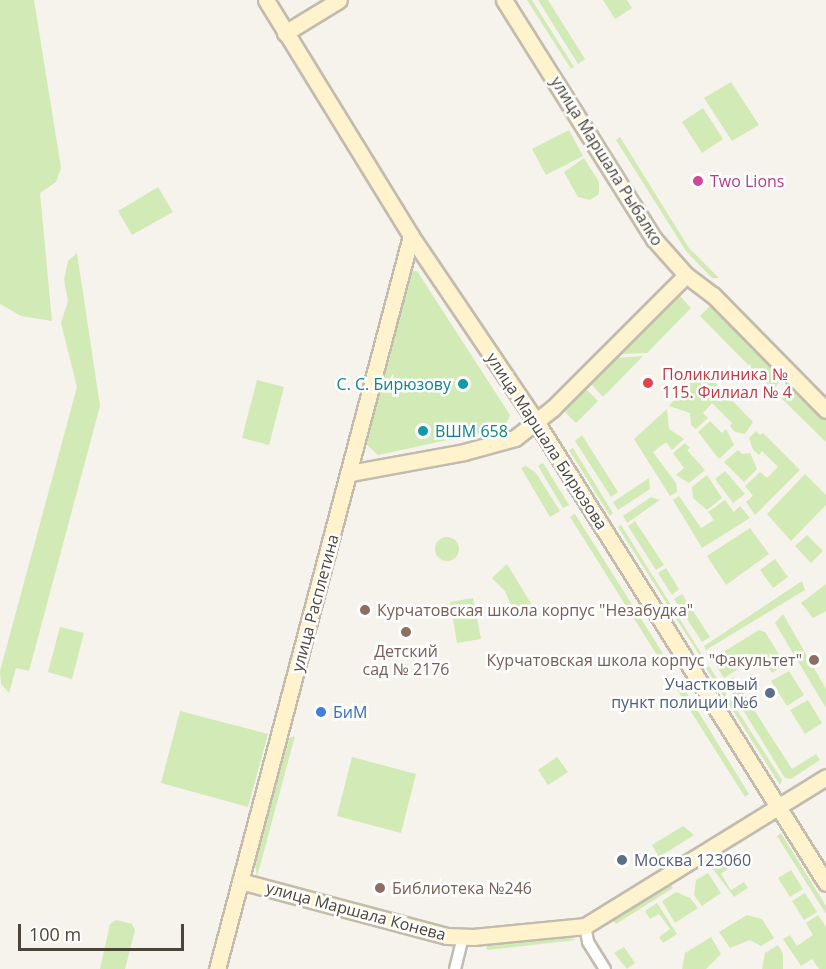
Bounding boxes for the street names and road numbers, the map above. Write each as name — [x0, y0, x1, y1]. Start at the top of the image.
street label: улица Маршала Рыбалко — [547, 73, 667, 249]
street label: улица Маршала Бирюзова — [483, 349, 611, 533]
street label: улица Расплетина — [287, 532, 343, 674]
street label: улица Маршала Конева — [264, 878, 448, 944]

